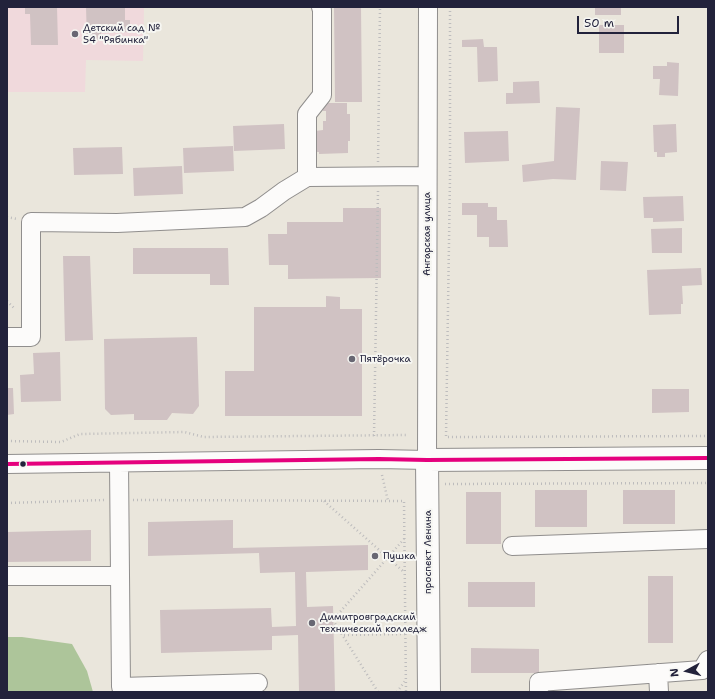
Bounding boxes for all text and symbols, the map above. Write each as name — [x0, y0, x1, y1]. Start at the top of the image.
scale bar — [579, 8, 681, 34]
text: 50 m — [584, 15, 614, 31]
place label: Детский сад № 54 "Рябинка" — [83, 22, 160, 46]
marker: Детский сад № 54 "Рябинка" — [70, 29, 80, 39]
street label: Ангарская улица — [421, 192, 433, 276]
place label: Пятёрочка — [360, 353, 411, 365]
marker: Пятёрочка — [347, 354, 357, 364]
unlabelled marker — [18, 459, 28, 469]
street label: проспект Ленина — [422, 510, 434, 594]
place label: Пушка — [383, 550, 416, 562]
marker: Пушка — [370, 551, 380, 561]
place label: Димитровградский технический колледж — [320, 611, 427, 634]
marker: Димитровградский технический колледж — [307, 618, 317, 628]
north arrow — [667, 651, 707, 691]
text: N — [667, 667, 683, 678]

